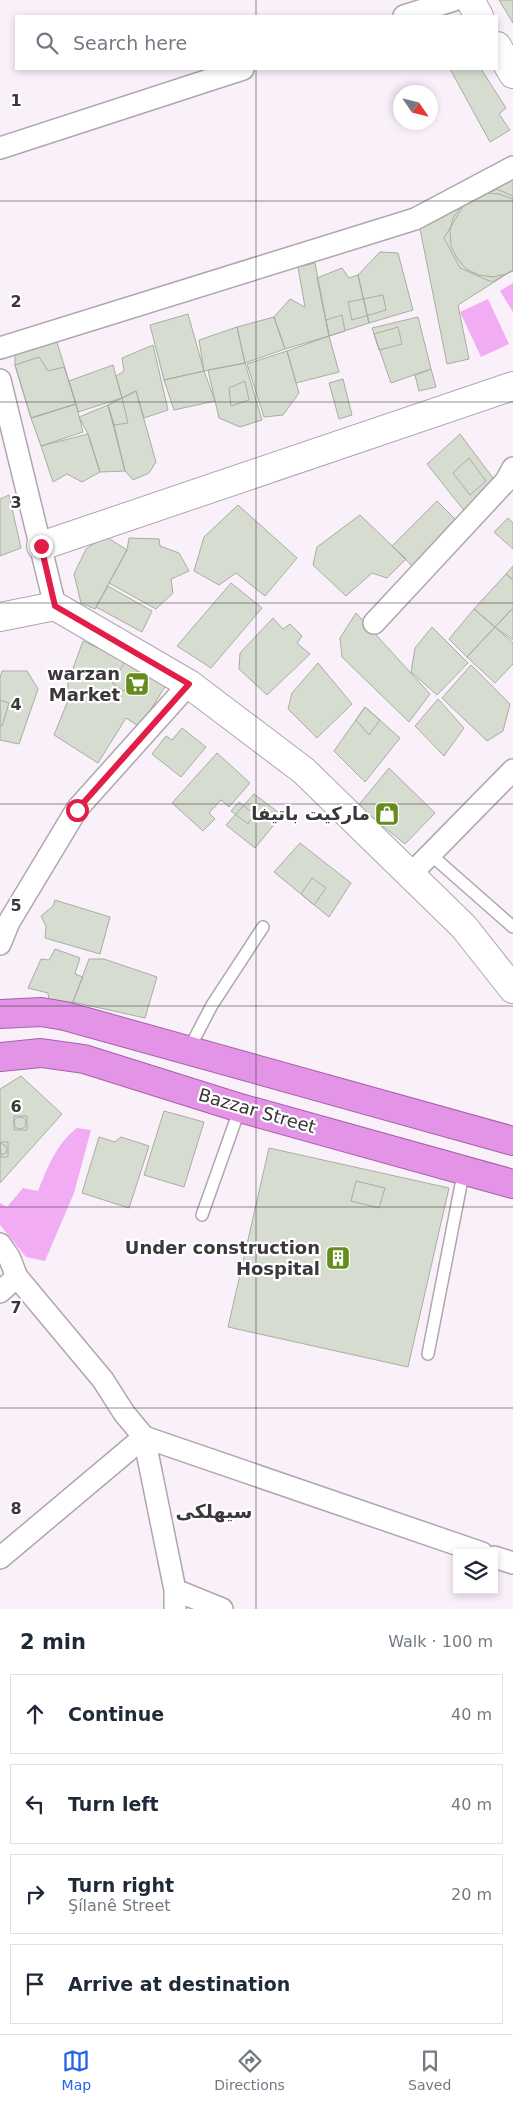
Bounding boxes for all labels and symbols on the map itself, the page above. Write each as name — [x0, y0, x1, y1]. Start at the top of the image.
north arrow — [393, 85, 438, 130]
text: 1 — [10, 91, 22, 110]
text: 2 — [10, 292, 22, 311]
text: 3 — [10, 493, 22, 512]
route end — [30, 535, 53, 558]
place label: warzan Market — [47, 663, 120, 705]
supermarket icon: warzan Market — [124, 671, 150, 697]
text: 4 — [10, 695, 22, 714]
route start — [66, 799, 89, 822]
shop icon: ماركيت باتيفا — [374, 801, 400, 827]
place label: ماركيت باتيفا — [251, 803, 370, 824]
text: 5 — [10, 896, 22, 915]
street label: Bazzar Street — [196, 1084, 318, 1137]
text: 6 — [10, 1097, 22, 1116]
place label: Under construction Hospital — [125, 1237, 320, 1279]
building icon: Under construction Hospital — [325, 1245, 351, 1271]
text: 7 — [10, 1298, 22, 1317]
text: 8 — [10, 1499, 22, 1518]
district label: سيهلكى — [175, 1500, 253, 1523]

